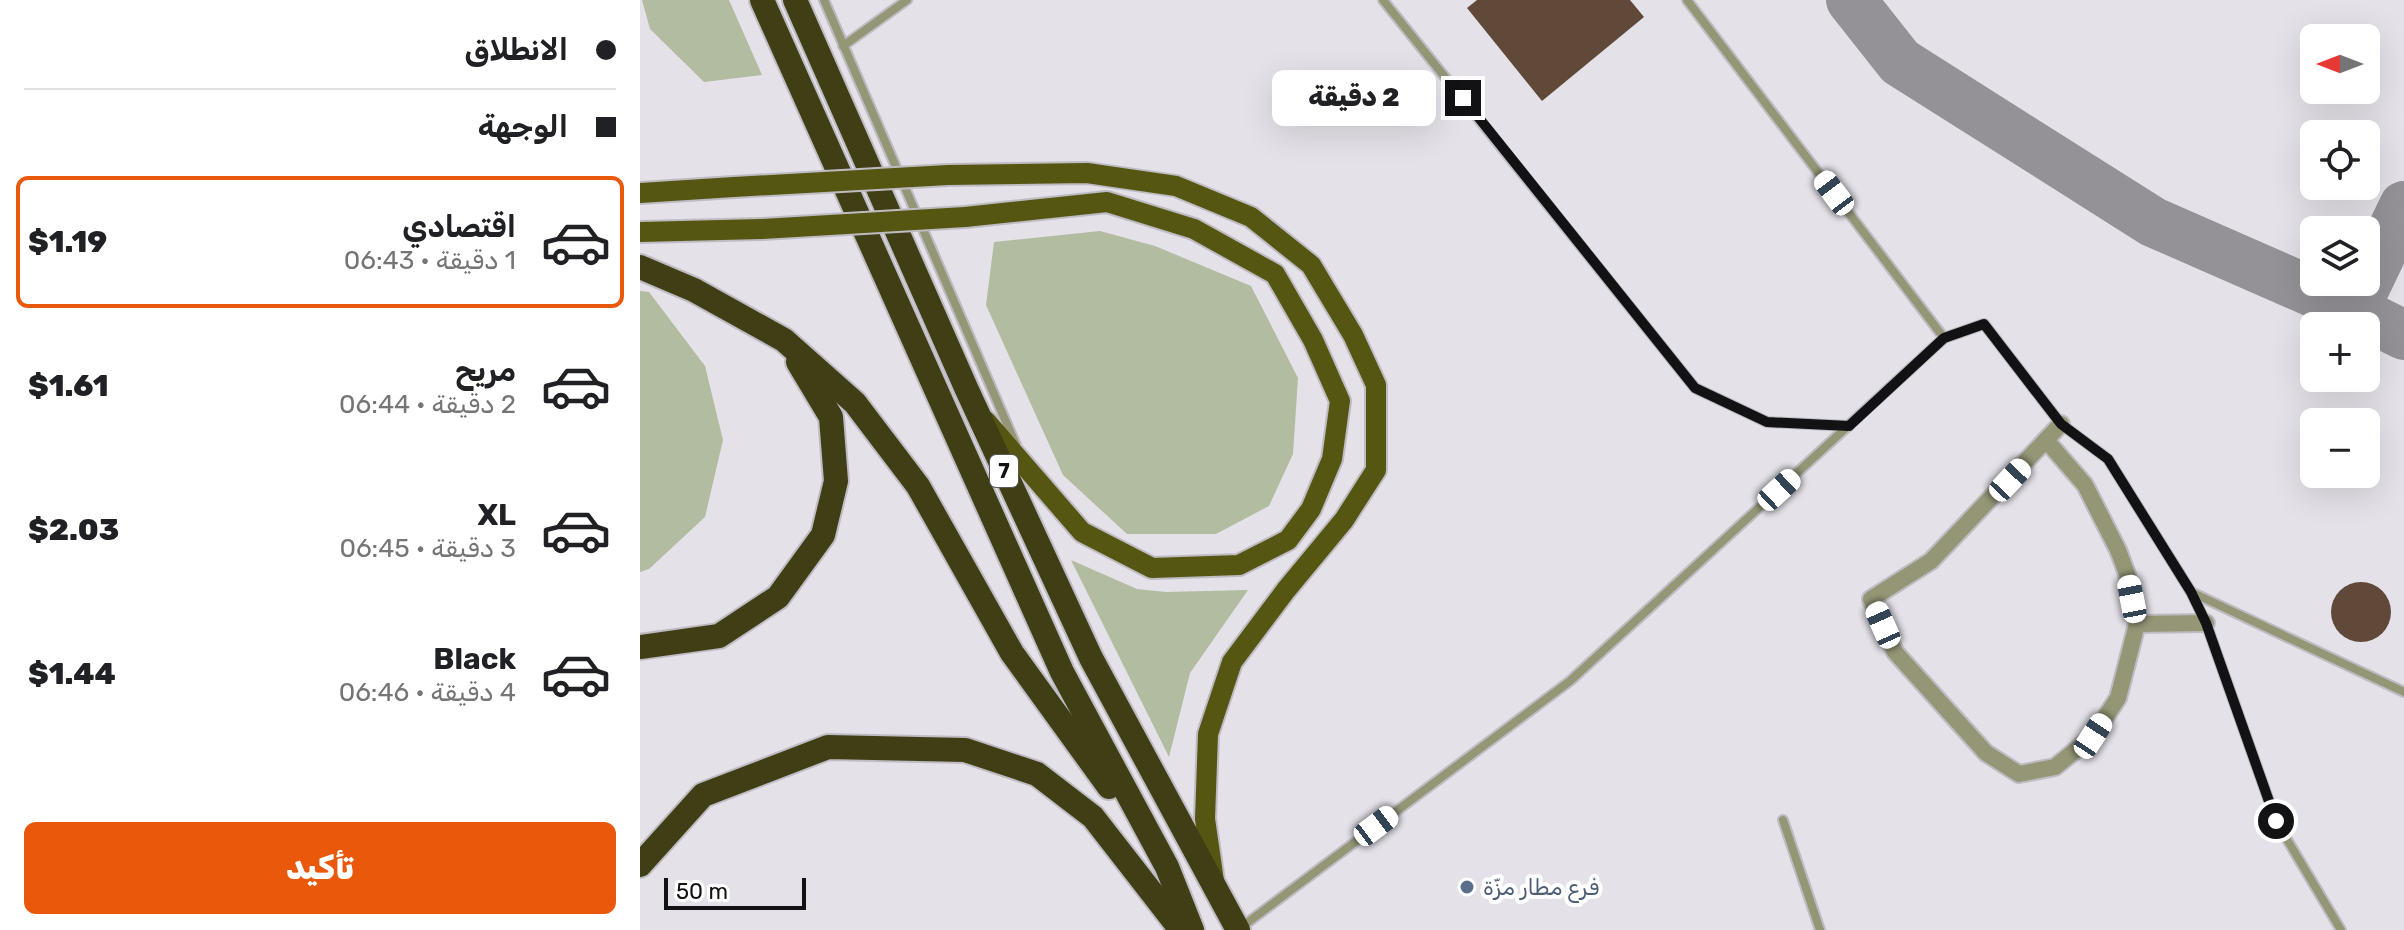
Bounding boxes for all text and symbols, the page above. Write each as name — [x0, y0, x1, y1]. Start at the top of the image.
north arrow — [2300, 24, 2380, 104]
map controls — [2300, 24, 2380, 488]
text: الانطلاق — [464, 32, 568, 68]
callout: 2 دقيقة — [1271, 70, 1435, 126]
route end — [1445, 80, 1481, 116]
text: 2 دقيقة — [1308, 82, 1400, 113]
text: الوجهة — [478, 109, 568, 145]
button: locate — [2300, 120, 2380, 200]
car — [1810, 167, 1858, 219]
icon: car — [540, 206, 612, 278]
text: اقتصادي — [402, 209, 516, 245]
button: layers — [2300, 216, 2380, 296]
text: $1.19 — [28, 224, 107, 260]
text: 1 دقيقة · 06:43 — [344, 245, 516, 276]
button: + — [2300, 312, 2380, 392]
icon: car — [540, 350, 612, 422]
text: مريح — [455, 353, 516, 389]
text: $1.61 — [28, 368, 109, 404]
text: 2 دقيقة · 06:44 — [339, 389, 516, 420]
button: − — [2300, 408, 2380, 488]
car — [1985, 454, 2035, 506]
road number: 7 — [990, 455, 1018, 487]
car — [1753, 465, 1805, 515]
icon: car — [540, 494, 612, 566]
text: XL — [477, 497, 516, 533]
text: $2.03 — [28, 512, 119, 548]
text: 3 دقيقة · 06:45 — [339, 533, 516, 564]
car — [2116, 573, 2148, 625]
car — [1862, 598, 1904, 652]
icon: car — [540, 638, 612, 710]
text: Black — [433, 641, 516, 677]
text: $1.44 — [28, 656, 116, 692]
text: 4 دقيقة · 06:46 — [339, 677, 516, 708]
car — [2070, 709, 2116, 763]
car — [1350, 802, 1402, 850]
route start — [2258, 803, 2294, 839]
button: تأكيد — [24, 822, 616, 914]
scale bar — [664, 874, 806, 910]
place label: فرع مطار مزّة — [1483, 874, 1599, 903]
text: 50 m — [676, 878, 728, 905]
marker: فرع مطار مزّة — [1458, 878, 1476, 896]

